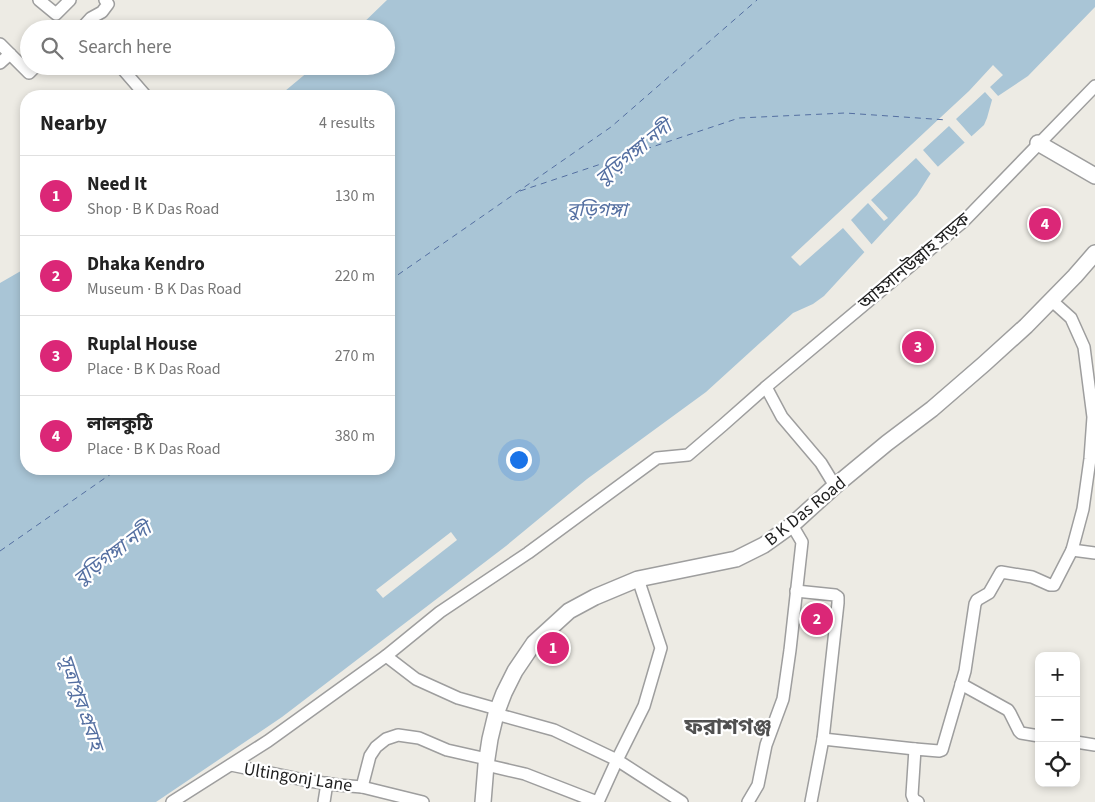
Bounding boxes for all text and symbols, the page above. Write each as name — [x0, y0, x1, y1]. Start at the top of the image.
search box — [20, 20, 395, 75]
icon: search — [38, 34, 66, 62]
text: Search here — [78, 34, 172, 61]
text: Nearby — [40, 108, 107, 138]
text: 4 results — [319, 112, 375, 134]
water label: বুড়িগঙ্গা নদী — [590, 112, 681, 192]
text: Need It — [87, 171, 147, 198]
text: 1 — [52, 185, 60, 207]
text: 130 m — [335, 185, 375, 207]
water label: বুড়িগঙ্গা — [567, 197, 631, 224]
text: Shop · B K Das Road — [87, 198, 219, 220]
pin: 4 — [1029, 205, 1061, 243]
street label: আহসানউল্লাহ সড়ক — [852, 207, 976, 316]
text: Dhaka Kendro — [87, 251, 205, 278]
text: 2 — [52, 265, 60, 287]
text: 220 m — [335, 265, 375, 287]
text: Museum · B K Das Road — [87, 278, 242, 300]
pin: 3 — [902, 328, 934, 366]
text: Ruplal House — [87, 331, 197, 358]
text: 3 — [52, 345, 60, 367]
text: 270 m — [335, 345, 375, 367]
text: Place · B K Das Road — [87, 358, 221, 380]
text: লালকুঠি — [87, 411, 153, 438]
text: 4 — [52, 425, 60, 447]
text: 380 m — [335, 425, 375, 447]
text: Place · B K Das Road — [87, 438, 221, 460]
your location — [506, 447, 532, 473]
street label: B K Das Road — [759, 471, 851, 552]
water label: বুড়িগঙ্গা নদী — [68, 514, 161, 592]
pin: 2 — [801, 600, 833, 638]
pin: 1 — [537, 629, 569, 667]
water label: সূত্রাপুর প্রবাহ — [52, 651, 111, 757]
map controls — [1035, 652, 1080, 787]
button: + — [1035, 652, 1080, 697]
button: − — [1035, 697, 1080, 742]
district label: ফরাশগঞ্জ — [684, 711, 771, 743]
button: locate — [1035, 742, 1080, 787]
street label: Ultingonj Lane — [242, 757, 354, 798]

